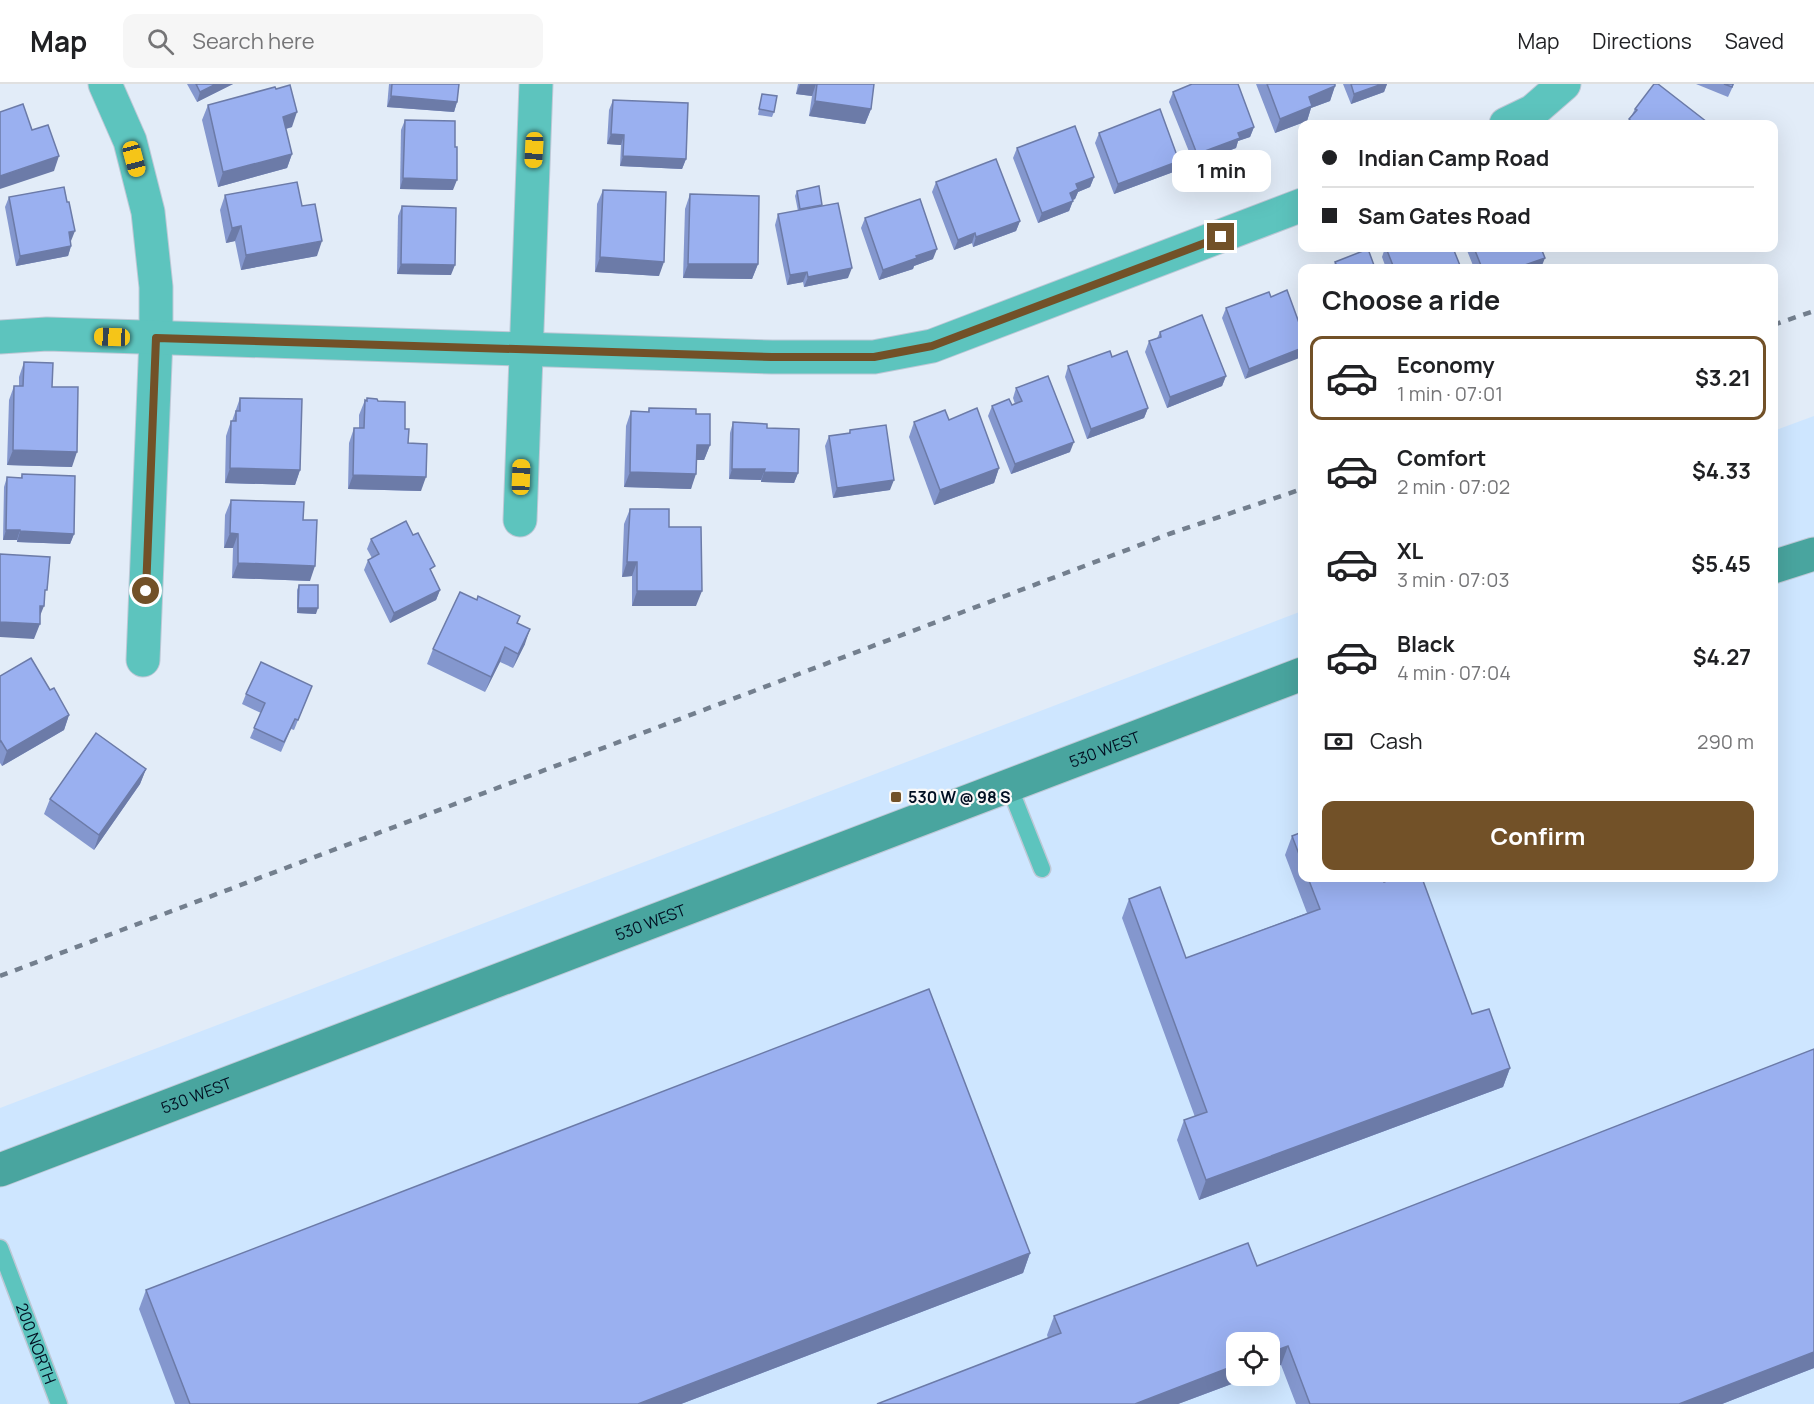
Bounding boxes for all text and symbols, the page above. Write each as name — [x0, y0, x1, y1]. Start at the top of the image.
search box — [123, 14, 543, 68]
text: Map — [30, 22, 87, 60]
icon: search — [144, 25, 177, 58]
text: Search here — [192, 26, 315, 56]
text: Map — [1518, 27, 1559, 55]
text: Directions — [1592, 27, 1692, 55]
text: Saved — [1725, 27, 1784, 55]
car — [524, 132, 544, 168]
car — [121, 139, 147, 179]
text: Indian Camp Road — [1358, 143, 1549, 173]
callout: 1 min — [1172, 150, 1270, 192]
text: 1 min — [1197, 157, 1246, 184]
text: Sam Gates Road — [1358, 201, 1531, 231]
route end — [1207, 223, 1234, 250]
text: Choose a ride — [1322, 281, 1500, 318]
car — [94, 327, 130, 347]
text: Economy — [1397, 350, 1495, 380]
icon: car — [1325, 351, 1379, 405]
text: $3.21 — [1695, 363, 1751, 393]
text: 1 min · 07:01 — [1397, 380, 1503, 407]
text: Comfort — [1397, 443, 1486, 473]
icon: car — [1325, 444, 1379, 498]
text: $4.33 — [1692, 456, 1751, 486]
car — [511, 459, 531, 495]
text: 2 min · 07:02 — [1397, 473, 1510, 500]
text: XL — [1397, 536, 1423, 566]
icon: car — [1325, 537, 1379, 591]
text: $5.45 — [1691, 549, 1751, 579]
text: 3 min · 07:03 — [1397, 566, 1510, 593]
route start — [132, 577, 159, 604]
text: Black — [1397, 629, 1454, 659]
icon: car — [1325, 630, 1379, 684]
text: $4.27 — [1693, 642, 1751, 672]
text: 4 min · 07:04 — [1397, 659, 1511, 686]
icon: cash — [1322, 725, 1355, 758]
street label: 530 WEST — [1066, 726, 1144, 773]
text: Cash — [1370, 726, 1423, 756]
text: 290 m — [1697, 728, 1754, 755]
place label: 530 W @ 98 S — [908, 786, 1011, 808]
marker: 530 W @ 98 S — [889, 790, 903, 804]
button: Confirm — [1322, 801, 1754, 870]
street label: 530 WEST — [612, 899, 689, 946]
street label: 530 WEST — [158, 1072, 235, 1119]
street label: 200 NORTH — [11, 1300, 61, 1387]
map controls — [1226, 1332, 1280, 1386]
button: locate — [1226, 1332, 1280, 1386]

